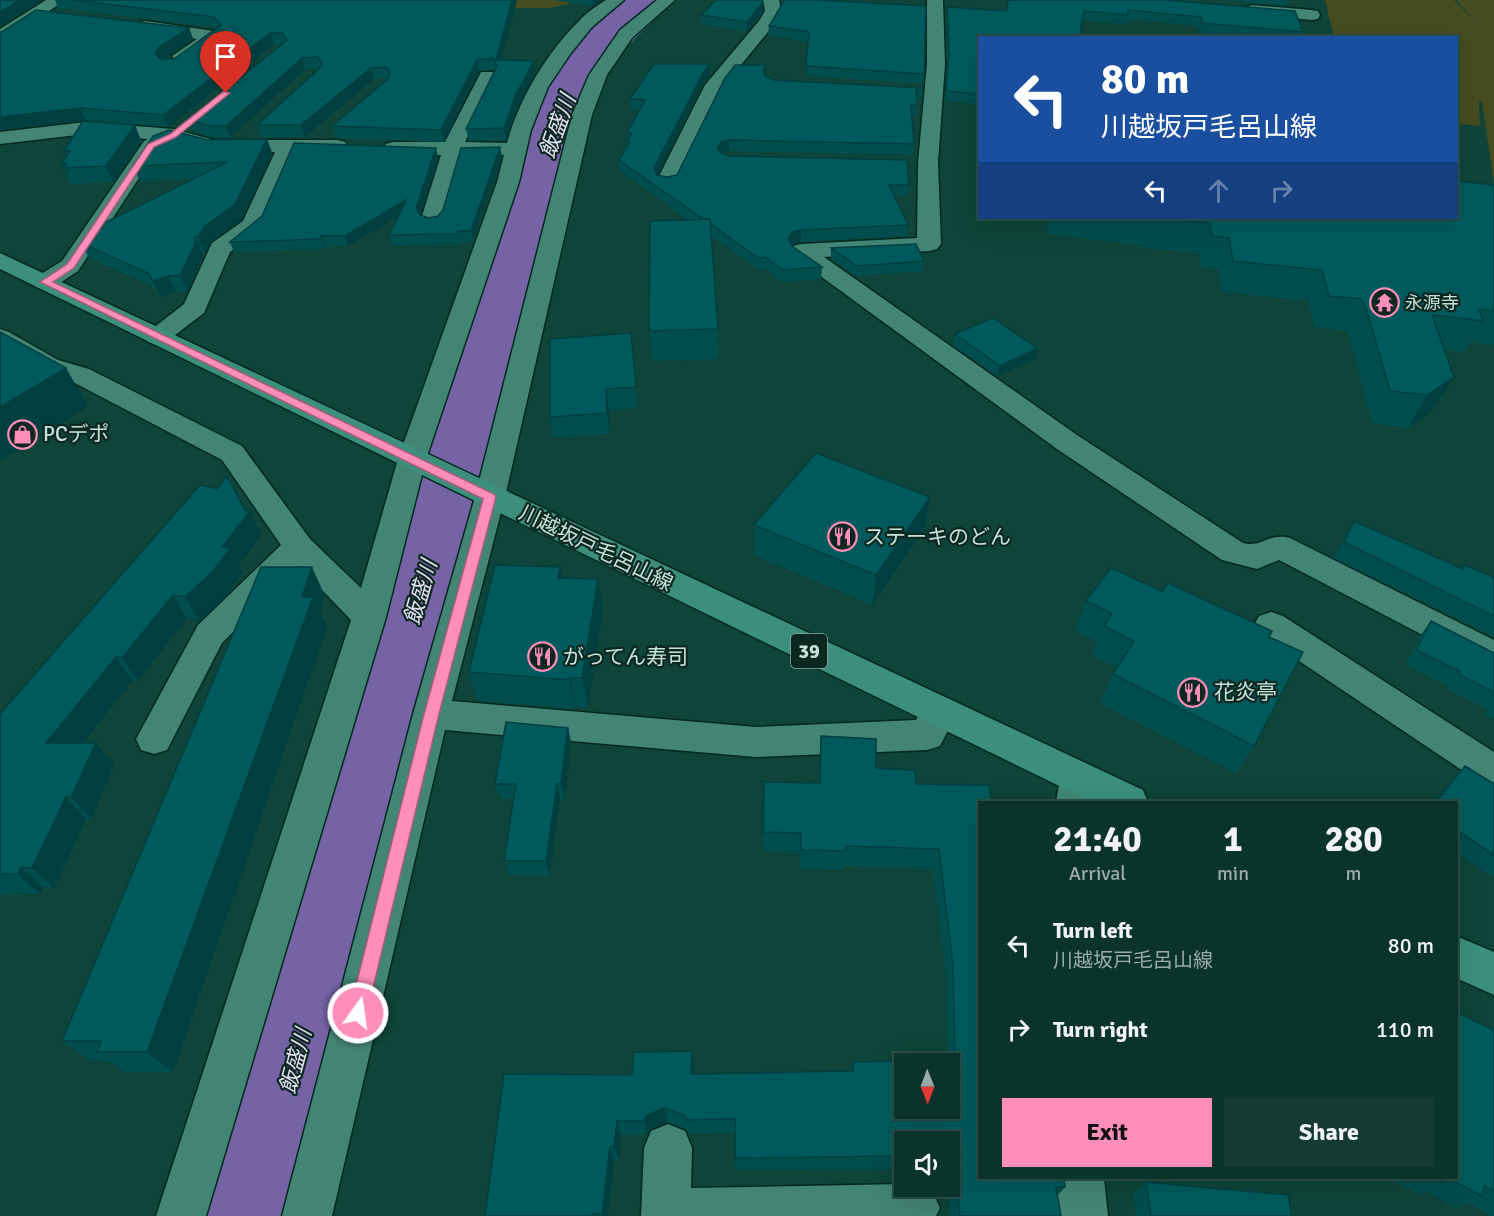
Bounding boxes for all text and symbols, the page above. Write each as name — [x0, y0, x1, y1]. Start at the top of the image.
pin — [200, 31, 251, 93]
icon: arrive — [209, 40, 242, 73]
text: 80 m — [1101, 54, 1190, 105]
icon: left — [1002, 60, 1080, 138]
water label: 飯盛川 — [533, 89, 582, 162]
text: 川越坂戸毛呂山線 — [1101, 111, 1317, 144]
icon: left — [1139, 174, 1172, 207]
icon: ahead — [1202, 174, 1235, 207]
icon: right — [1265, 174, 1298, 207]
temple icon: 永源寺 — [1368, 287, 1400, 319]
place label: 永源寺 — [1405, 292, 1459, 314]
shop icon: PCデポ — [6, 418, 38, 450]
place label: PCデポ — [43, 421, 110, 447]
street label: 川越坂戸毛呂山線 — [515, 499, 677, 597]
restaurant icon: ステーキのどん — [827, 521, 859, 553]
place label: ステーキのどん — [864, 524, 1011, 550]
water label: 飯盛川 — [398, 555, 443, 628]
road number: 39 — [791, 634, 827, 668]
restaurant icon: がってん寿司 — [526, 641, 558, 673]
place label: がってん寿司 — [563, 644, 688, 670]
restaurant icon: 花炎亭 — [1177, 676, 1209, 708]
place label: 花炎亭 — [1214, 679, 1277, 705]
text: 21:40 — [1053, 817, 1142, 862]
text: 1 — [1223, 817, 1243, 862]
text: 280 — [1324, 817, 1383, 862]
text: Arrival — [1069, 861, 1126, 886]
text: min — [1217, 861, 1249, 886]
text: m — [1346, 861, 1362, 886]
text: Turn left — [1053, 917, 1133, 944]
icon: left — [1002, 929, 1035, 962]
text: 80 m — [1388, 932, 1434, 959]
text: 川越坂戸毛呂山線 — [1053, 948, 1213, 973]
position arrow — [326, 981, 390, 1045]
icon: right — [1002, 1013, 1035, 1046]
text: Turn right — [1053, 1016, 1148, 1043]
text: 110 m — [1376, 1016, 1434, 1043]
water label: 飯盛川 — [274, 1024, 318, 1097]
north arrow — [894, 1053, 960, 1119]
map controls — [894, 1053, 960, 1197]
button: Exit — [1002, 1098, 1212, 1167]
button: Share — [1224, 1098, 1434, 1167]
button: sound — [894, 1131, 960, 1197]

